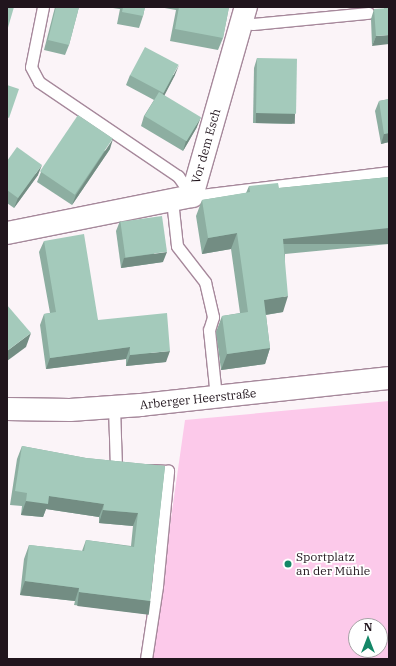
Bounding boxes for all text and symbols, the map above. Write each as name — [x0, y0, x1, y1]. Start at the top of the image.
street label: Vor dem Esch — [188, 107, 224, 185]
street label: Arberger Heerstraße — [139, 386, 257, 412]
place label: Sportplatz an der Mühle — [296, 550, 370, 578]
marker: Sportplatz an der Mühle — [283, 559, 293, 569]
north arrow — [348, 618, 388, 658]
text: N — [364, 620, 372, 634]

